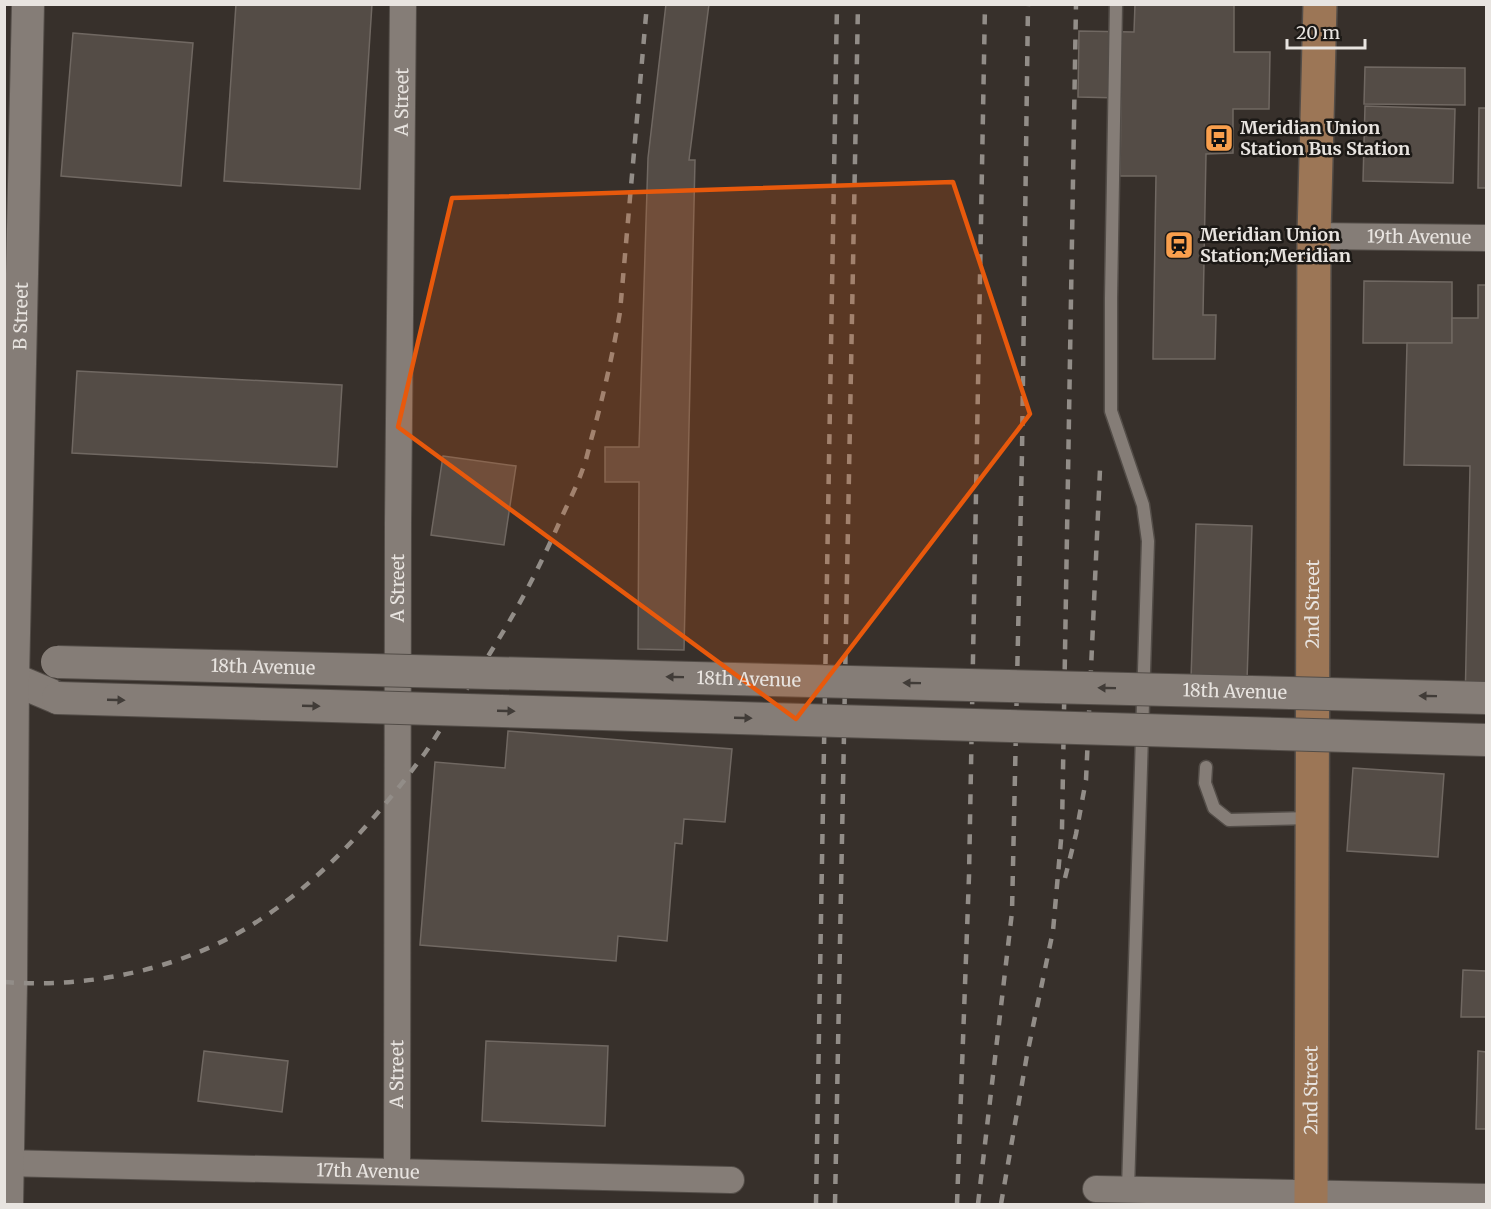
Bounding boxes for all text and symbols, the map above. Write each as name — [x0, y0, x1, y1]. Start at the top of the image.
scale bar — [1287, 12, 1365, 50]
text: 20 m — [1296, 21, 1340, 44]
street label: A Street — [390, 68, 413, 137]
place label: Meridian Union Station Bus Station — [1240, 116, 1410, 160]
bus stop icon: Meridian Union Station Bus Station — [1203, 122, 1235, 154]
place label: Meridian Union Station;Meridian — [1200, 223, 1351, 267]
street label: 19th Avenue — [1367, 225, 1471, 249]
station icon: Meridian Union Station;Meridian — [1163, 229, 1195, 261]
street label: B Street — [8, 282, 33, 350]
street label: A Street — [386, 554, 409, 623]
street label: 2nd Street — [1301, 559, 1324, 649]
street label: 18th Avenue — [210, 654, 316, 680]
street label: 18th Avenue — [696, 666, 801, 692]
one-way arrow — [666, 673, 685, 682]
street label: 18th Avenue — [1182, 678, 1287, 704]
one-way arrow — [903, 679, 922, 688]
one-way arrow — [1098, 684, 1117, 693]
one-way arrow — [1419, 692, 1438, 701]
one-way arrow — [107, 695, 126, 705]
one-way arrow — [302, 701, 321, 710]
one-way arrow — [497, 707, 516, 716]
one-way arrow — [734, 713, 753, 723]
street label: A Street — [385, 1040, 408, 1109]
street label: 2nd Street — [1299, 1045, 1322, 1135]
street label: 17th Avenue — [316, 1158, 420, 1184]

